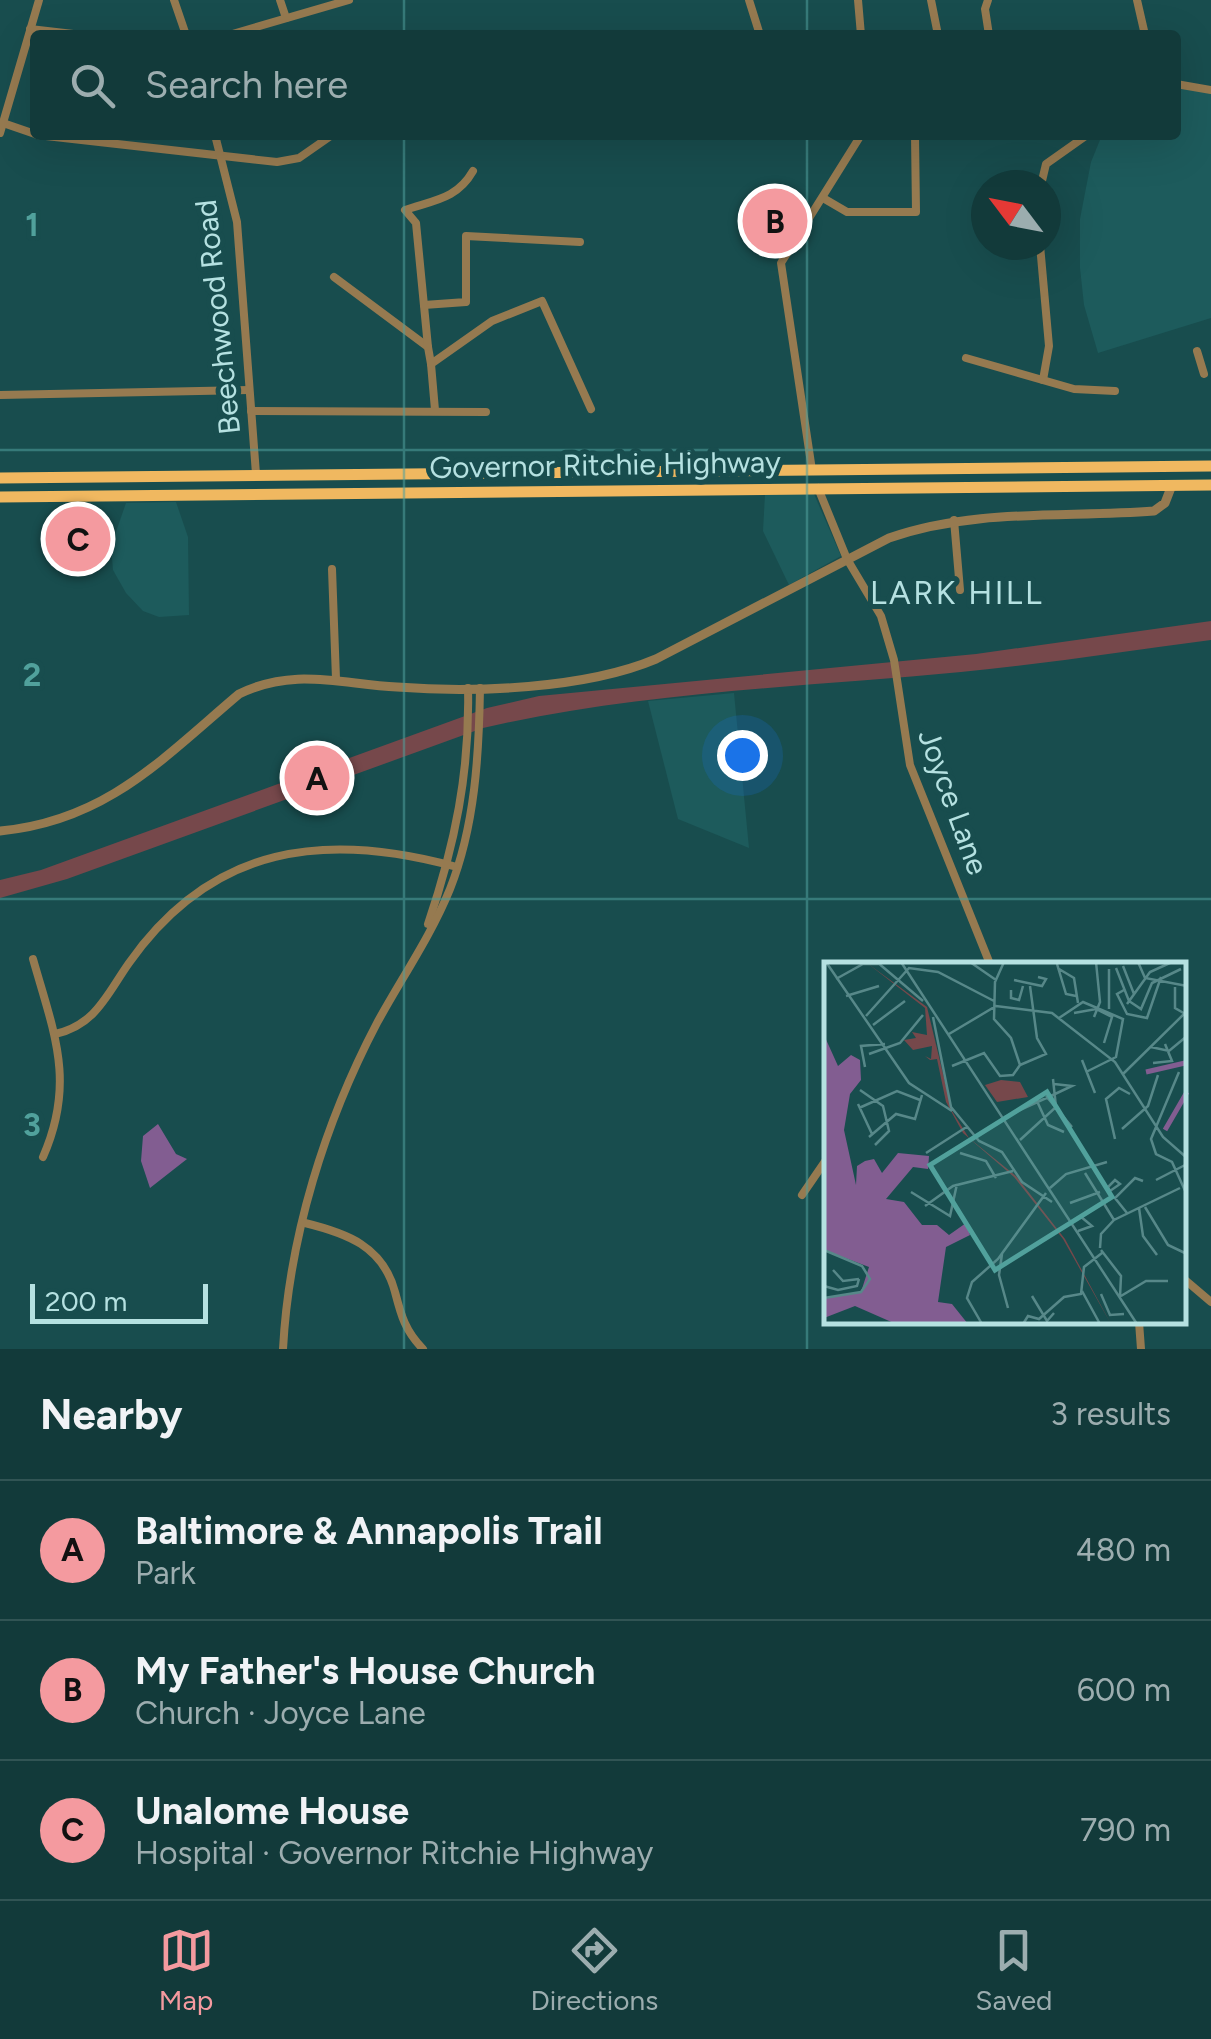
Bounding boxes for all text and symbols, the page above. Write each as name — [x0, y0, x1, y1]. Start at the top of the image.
search box — [30, 30, 1181, 140]
icon: search — [65, 58, 120, 113]
text: Search here — [145, 62, 348, 108]
north arrow — [971, 170, 1061, 260]
pin: B — [742, 184, 808, 258]
street label: Beechwood Road — [187, 198, 248, 436]
text: 1 — [25, 206, 39, 244]
street label: Governor Ritchie Highway — [429, 443, 781, 486]
pin: C — [46, 502, 110, 576]
district label: LARK HILL — [870, 574, 1044, 612]
text: 2 — [23, 656, 41, 694]
street label: Joyce Lane — [910, 724, 997, 880]
your location — [717, 730, 768, 781]
pin: A — [284, 740, 350, 816]
inset map — [824, 962, 1186, 1324]
text: 3 — [23, 1106, 41, 1144]
scale bar — [30, 1279, 208, 1324]
text: 200 m — [45, 1284, 127, 1318]
text: Nearby — [40, 1389, 182, 1440]
text: 3 results — [1051, 1395, 1171, 1433]
text: Baltimore & Annapolis Trail — [135, 1508, 603, 1554]
text: A — [61, 1531, 84, 1569]
text: 480 m — [1076, 1531, 1171, 1569]
text: Park — [135, 1554, 196, 1592]
text: My Father's House Church — [135, 1648, 596, 1694]
text: B — [63, 1671, 82, 1709]
text: 600 m — [1077, 1671, 1171, 1709]
text: Church · Joyce Lane — [135, 1694, 426, 1732]
text: Unalome House — [135, 1788, 409, 1834]
text: C — [61, 1811, 84, 1849]
text: 790 m — [1080, 1811, 1171, 1849]
text: Hospital · Governor Ritchie Highway — [135, 1834, 653, 1872]
tab: Map — [159, 1923, 214, 2017]
tab: Directions — [531, 1923, 658, 2017]
tab: Saved — [975, 1923, 1052, 2017]

